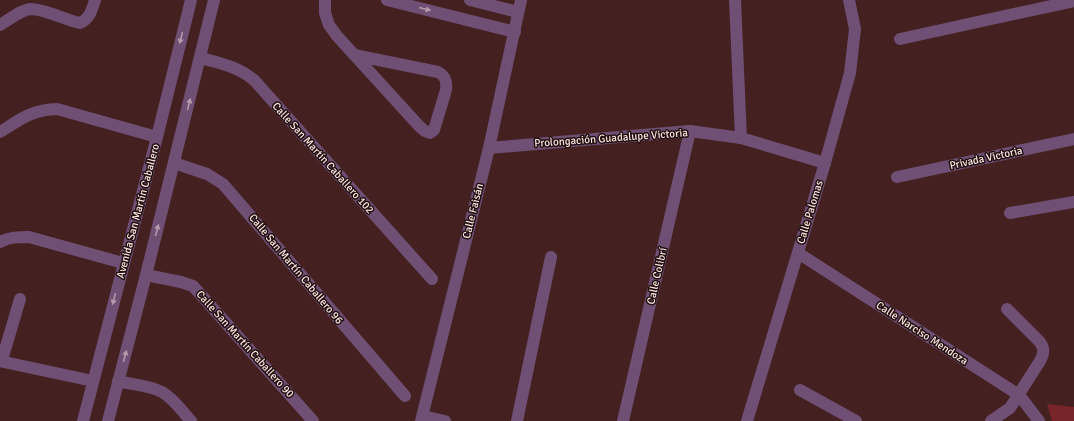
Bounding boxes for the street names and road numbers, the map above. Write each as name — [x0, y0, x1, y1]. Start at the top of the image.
street label: Calle San Martín Caballero 102 — [269, 100, 377, 216]
street label: Prolongación Guadalupe Victoria — [534, 126, 689, 150]
street label: Avenida San Martín Caballero — [114, 142, 162, 280]
street label: Privada Victoria — [948, 144, 1024, 172]
street label: Calle Palomas — [794, 178, 826, 245]
street label: Calle Faisán — [460, 182, 486, 240]
street label: Calle San Martín Caballero 96 — [246, 211, 346, 327]
street label: Calle Colibrí — [644, 246, 670, 306]
street label: Calle San Martín Caballero 90 — [193, 288, 297, 400]
street label: Calle Narciso Mendoza — [874, 298, 971, 368]

